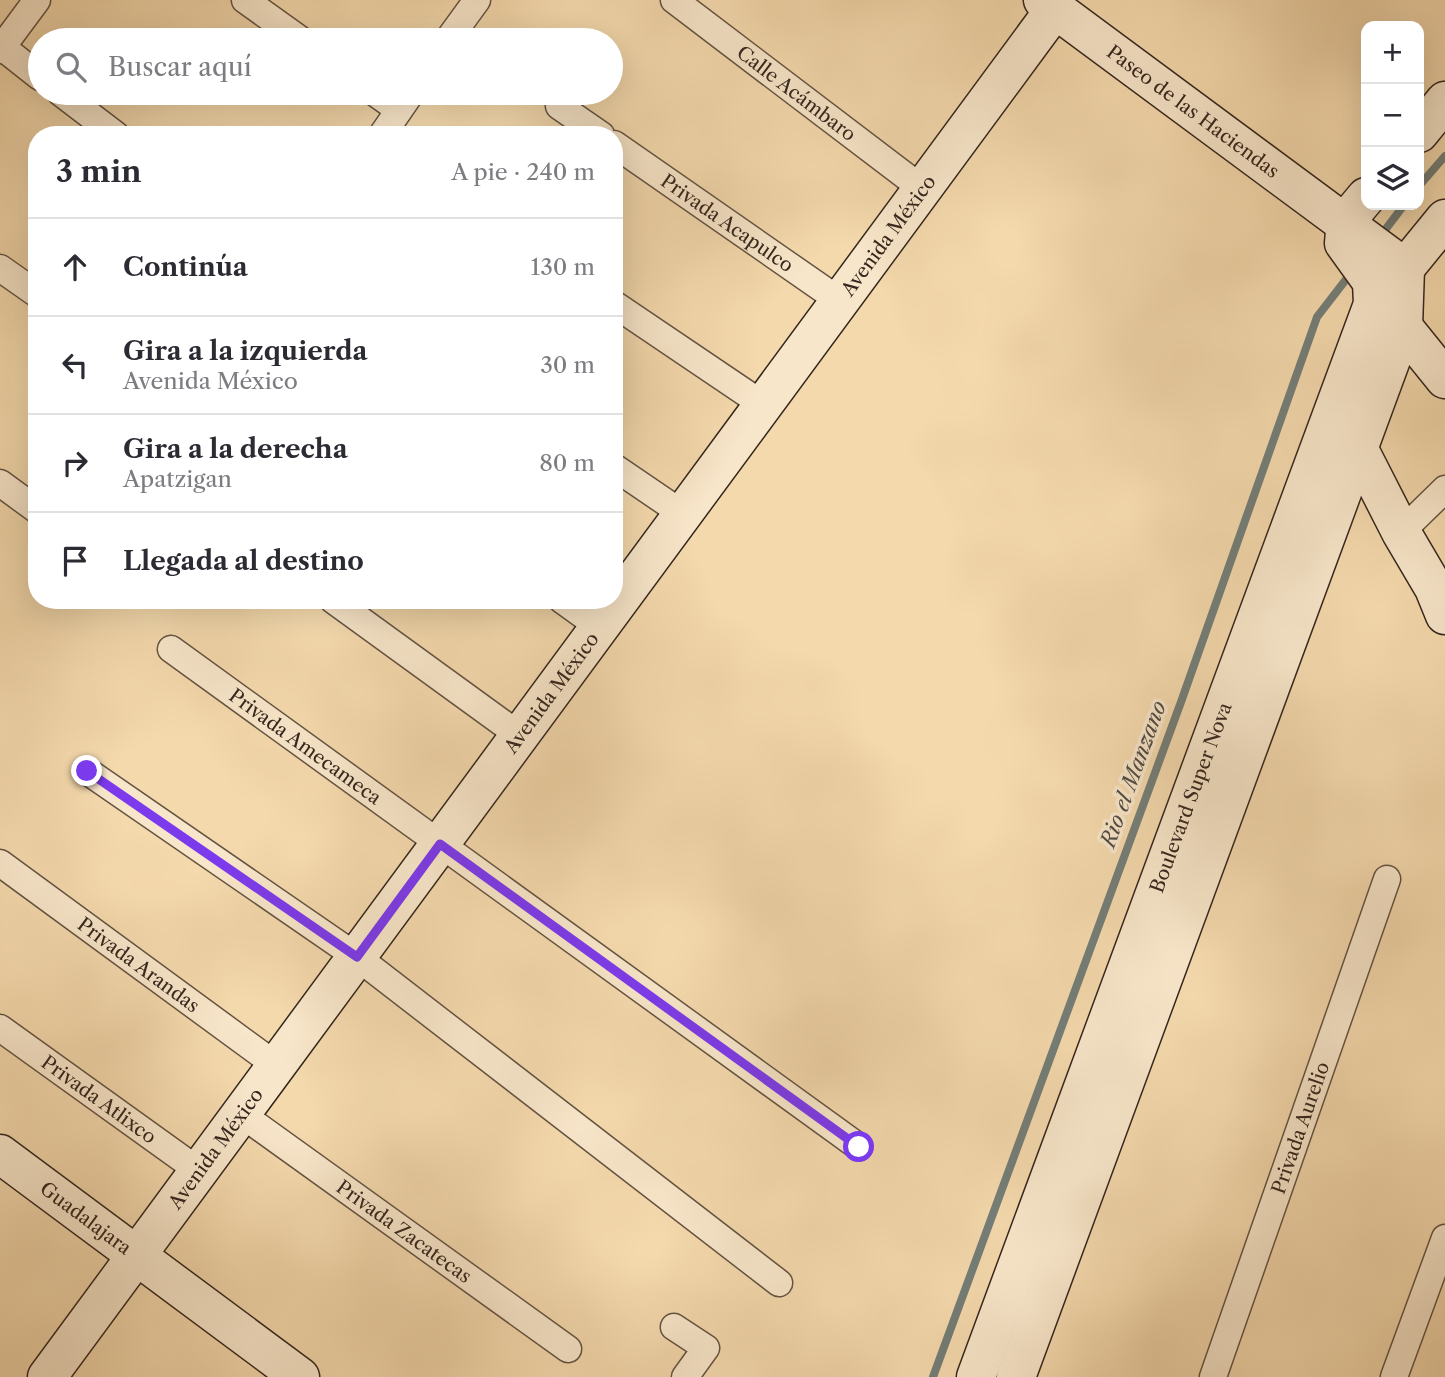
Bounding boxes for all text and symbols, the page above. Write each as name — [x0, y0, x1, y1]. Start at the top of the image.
map controls — [1361, 21, 1424, 210]
button: + — [1361, 21, 1424, 84]
search box — [28, 28, 623, 105]
street label: Paseo de las Haciendas — [1103, 40, 1284, 183]
street label: Calle Acámbaro — [733, 41, 861, 146]
icon: search — [52, 48, 90, 86]
text: Buscar aquí — [108, 51, 252, 83]
button: − — [1361, 84, 1424, 147]
button: layers — [1361, 147, 1424, 210]
text: 3 min — [56, 153, 142, 190]
text: A pie · 240 m — [451, 158, 595, 186]
street label: Privada Acapulco — [657, 169, 798, 277]
street label: Avenida México — [835, 170, 940, 301]
icon: ahead — [56, 248, 94, 286]
text: Continúa — [123, 251, 248, 283]
text: 130 m — [531, 253, 595, 281]
text: Gira a la izquierda — [123, 335, 368, 367]
icon: left — [56, 346, 94, 384]
text: 30 m — [540, 351, 595, 379]
text: Avenida México — [123, 367, 298, 395]
text: Gira a la derecha — [123, 433, 348, 465]
icon: right — [56, 444, 94, 482]
text: 80 m — [539, 449, 595, 477]
text: Apatzigan — [123, 465, 232, 493]
icon: arrive — [56, 542, 94, 580]
text: Llegada al destino — [123, 545, 364, 577]
street label: Avenida México — [498, 628, 603, 759]
street label: Privada Amecameca — [225, 684, 386, 809]
water label: Rio el Manzano — [1094, 697, 1171, 852]
street label: Boulevard Super Nova — [1145, 699, 1236, 896]
route end — [71, 755, 102, 786]
street label: Privada Arandas — [73, 912, 204, 1017]
street label: Privada Atlixco — [37, 1050, 161, 1148]
street label: Privada Aurelio — [1266, 1059, 1334, 1197]
street label: Avenida México — [163, 1083, 268, 1214]
route start — [843, 1131, 874, 1162]
street label: Privada Zacatecas — [332, 1175, 476, 1288]
street label: Guadalajara — [36, 1176, 136, 1259]

